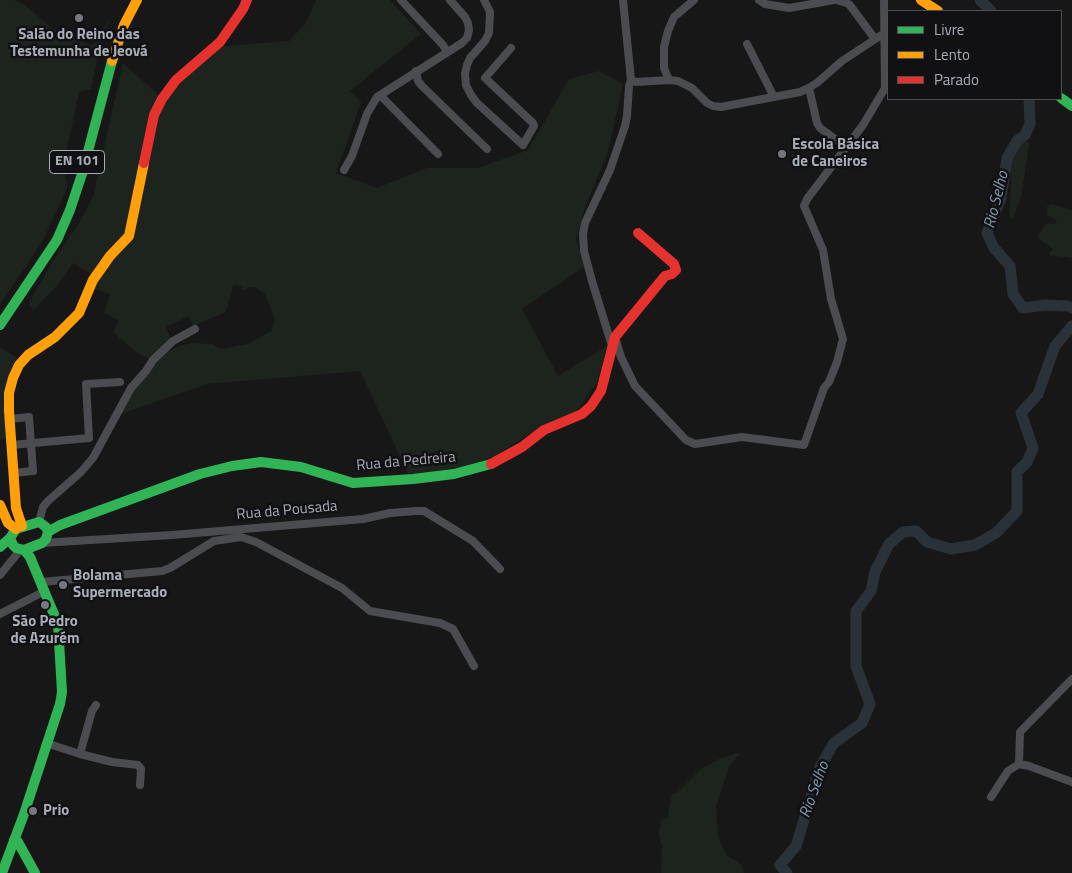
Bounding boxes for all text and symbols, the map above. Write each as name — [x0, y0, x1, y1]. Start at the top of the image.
legend — [887, 10, 1062, 100]
marker: Salão do Reino das Testemunha de Jeová — [73, 12, 85, 24]
text: Livre — [934, 18, 964, 41]
place label: Salão do Reino das Testemunha de Jeová — [10, 26, 148, 61]
text: Lento — [934, 43, 970, 66]
text: Parado — [934, 68, 979, 91]
place label: Escola Básica de Caneiros — [792, 136, 879, 171]
marker: Escola Básica de Caneiros — [776, 148, 788, 160]
road number: EN 101 — [50, 150, 104, 173]
water label: Rio Selho — [981, 169, 1013, 231]
street label: Rua da Pedreira — [356, 449, 456, 475]
street label: Rua da Pousada — [236, 498, 338, 524]
place label: Bolama Supermercado — [73, 567, 167, 602]
marker: Bolama Supermercado — [57, 579, 69, 591]
marker: São Pedro de Azurém — [39, 599, 51, 611]
place label: São Pedro de Azurém — [10, 613, 80, 648]
water label: Rio Selho — [796, 759, 834, 821]
place label: Prio — [43, 802, 69, 820]
marker: Prio — [27, 805, 39, 817]

